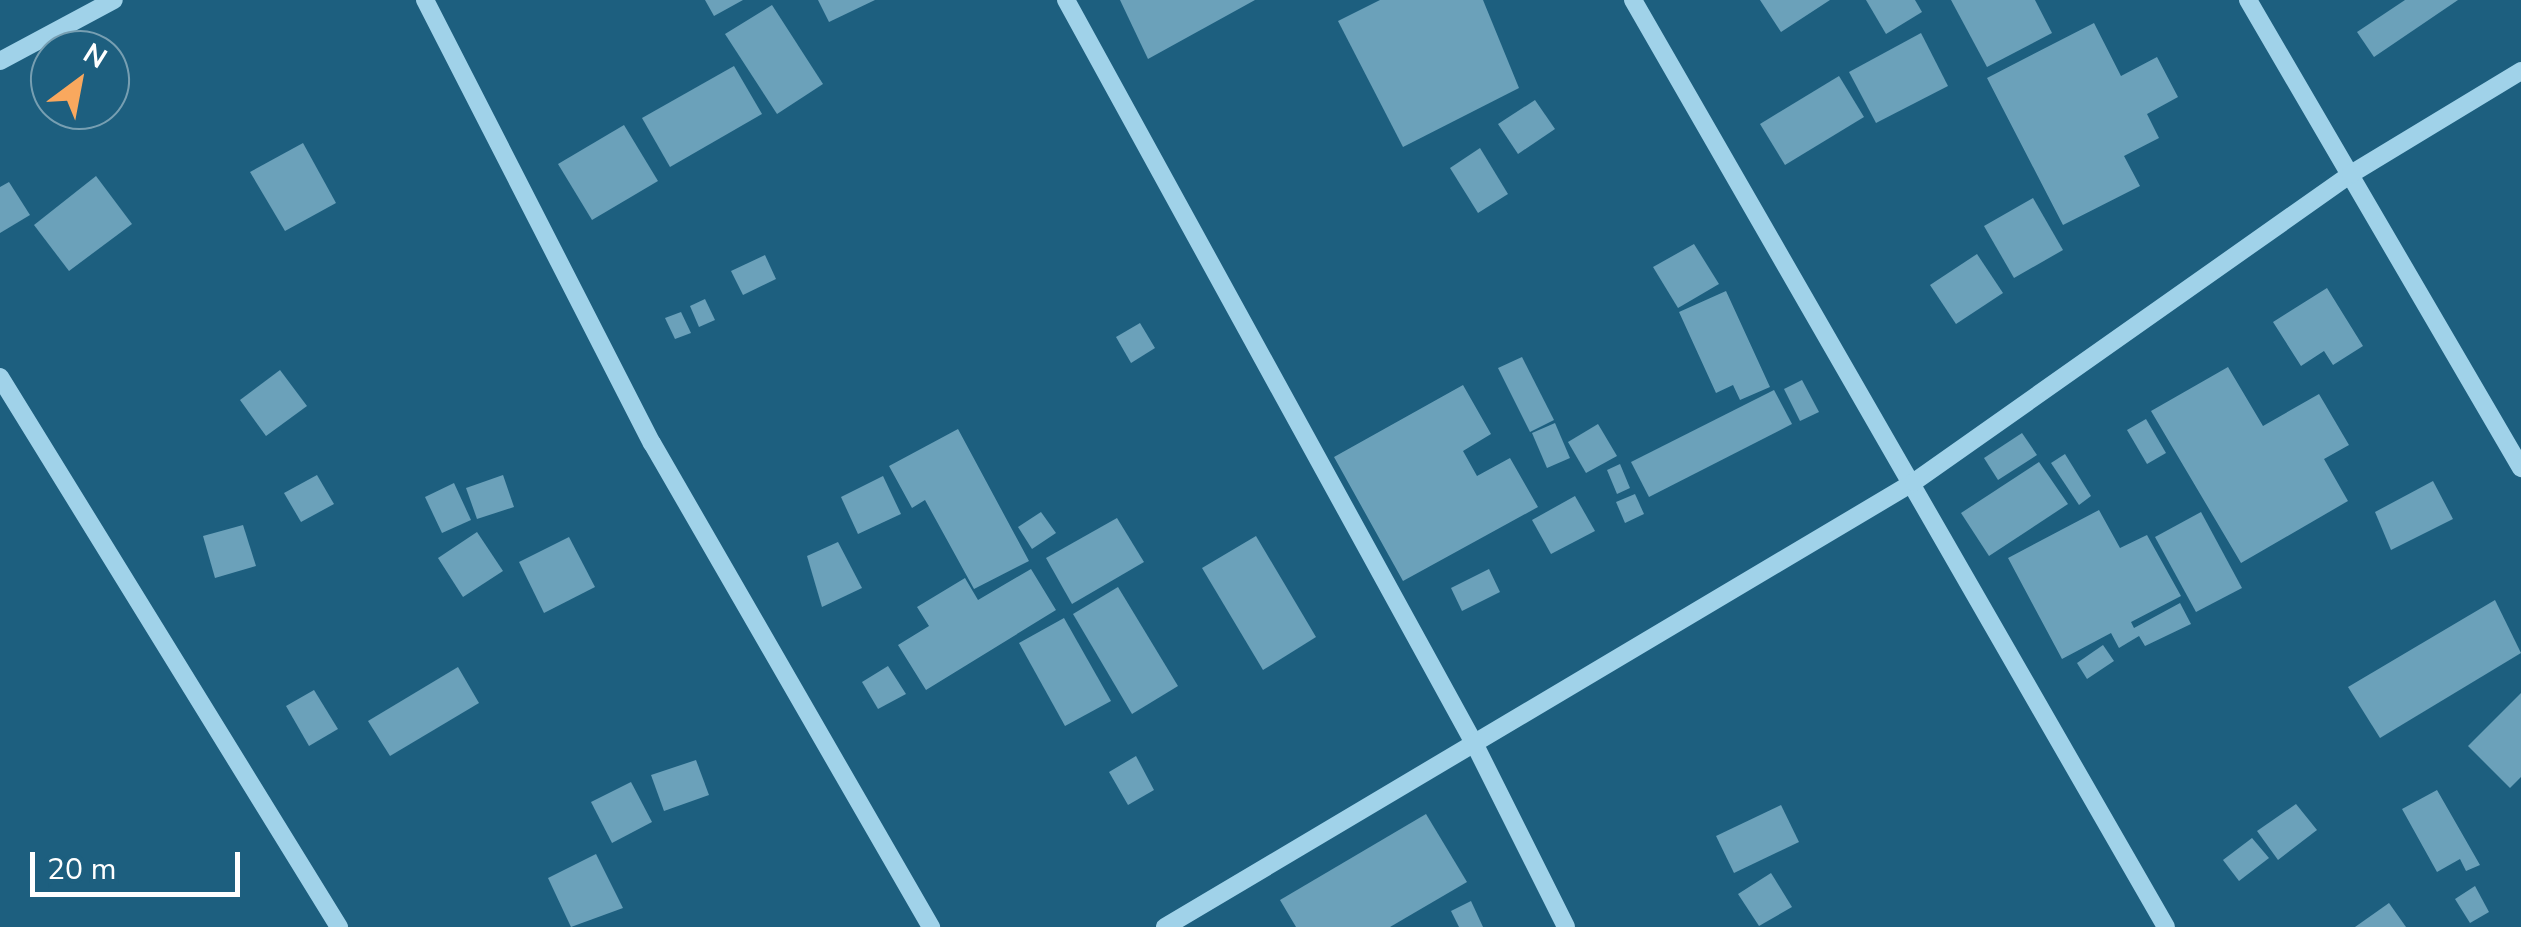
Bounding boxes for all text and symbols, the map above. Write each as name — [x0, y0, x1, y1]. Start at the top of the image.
north arrow — [30, 30, 130, 130]
text: N — [76, 35, 114, 78]
scale bar — [35, 832, 245, 894]
text: 20 m — [47, 849, 116, 890]

